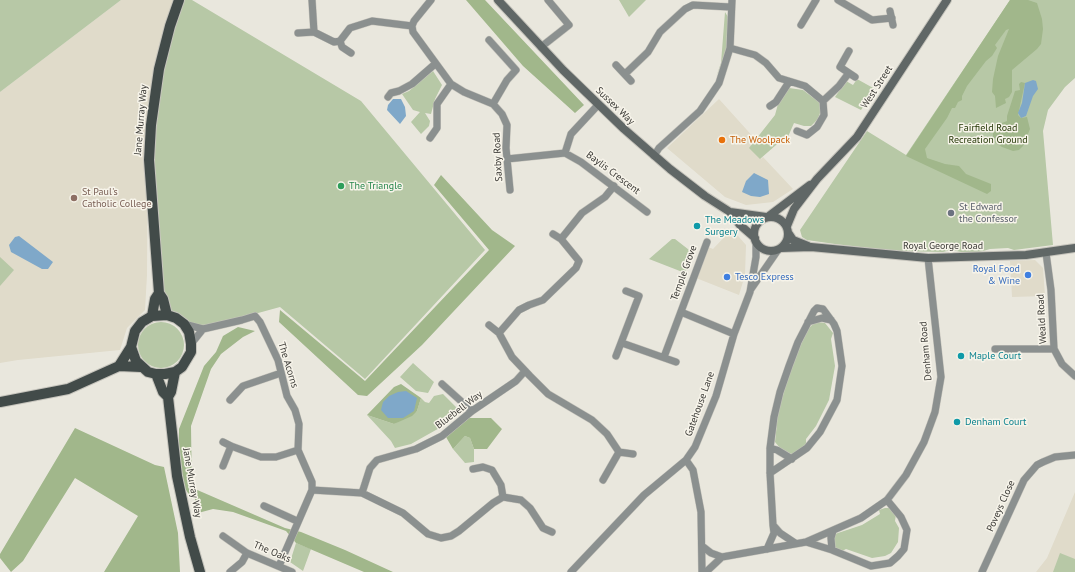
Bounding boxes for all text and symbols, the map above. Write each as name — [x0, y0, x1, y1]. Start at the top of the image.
street label: West Street — [859, 63, 895, 111]
street label: Jane Murray Way — [132, 84, 150, 156]
street label: Sussex Way — [593, 85, 637, 127]
park label: Fairfield Road Recreation Ground — [948, 122, 1028, 146]
street label: Saxby Road — [491, 132, 505, 182]
place label: The Woolpack — [730, 134, 790, 146]
marker: The Woolpack — [717, 135, 727, 145]
street label: Baylis Crescent — [584, 149, 642, 197]
place label: The Triangle — [349, 180, 402, 192]
marker: The Triangle — [336, 181, 346, 191]
place label: St Paul's Catholic College — [82, 186, 151, 210]
marker: St Paul's Catholic College — [69, 193, 79, 203]
place label: St Edward the Confessor — [959, 201, 1017, 224]
marker: St Edward the Confessor — [946, 208, 956, 218]
place label: The Meadows Surgery — [705, 214, 764, 238]
marker: The Meadows Surgery — [692, 221, 702, 231]
street label: Royal George Road — [903, 240, 983, 252]
street label: Temple Grove — [668, 244, 700, 302]
place label: Royal Food & Wine — [973, 263, 1020, 286]
marker: Royal Food & Wine — [1023, 270, 1033, 280]
place label: Tesco Express — [735, 271, 794, 283]
marker: Tesco Express — [722, 272, 732, 282]
street label: Weald Road — [1035, 294, 1049, 344]
street label: Denham Road — [917, 321, 935, 381]
street label: The Acorns — [275, 341, 301, 389]
place label: Maple Court — [969, 350, 1021, 362]
marker: Maple Court — [956, 351, 966, 361]
street label: Gatehouse Lane — [683, 370, 717, 438]
street label: Bluebell Way — [433, 388, 485, 432]
place label: Denham Court — [965, 416, 1027, 428]
marker: Denham Court — [952, 417, 962, 427]
street label: Jane Murray Way — [180, 447, 204, 519]
street label: Poveys Close — [984, 479, 1018, 533]
street label: The Oaks — [251, 539, 293, 565]

